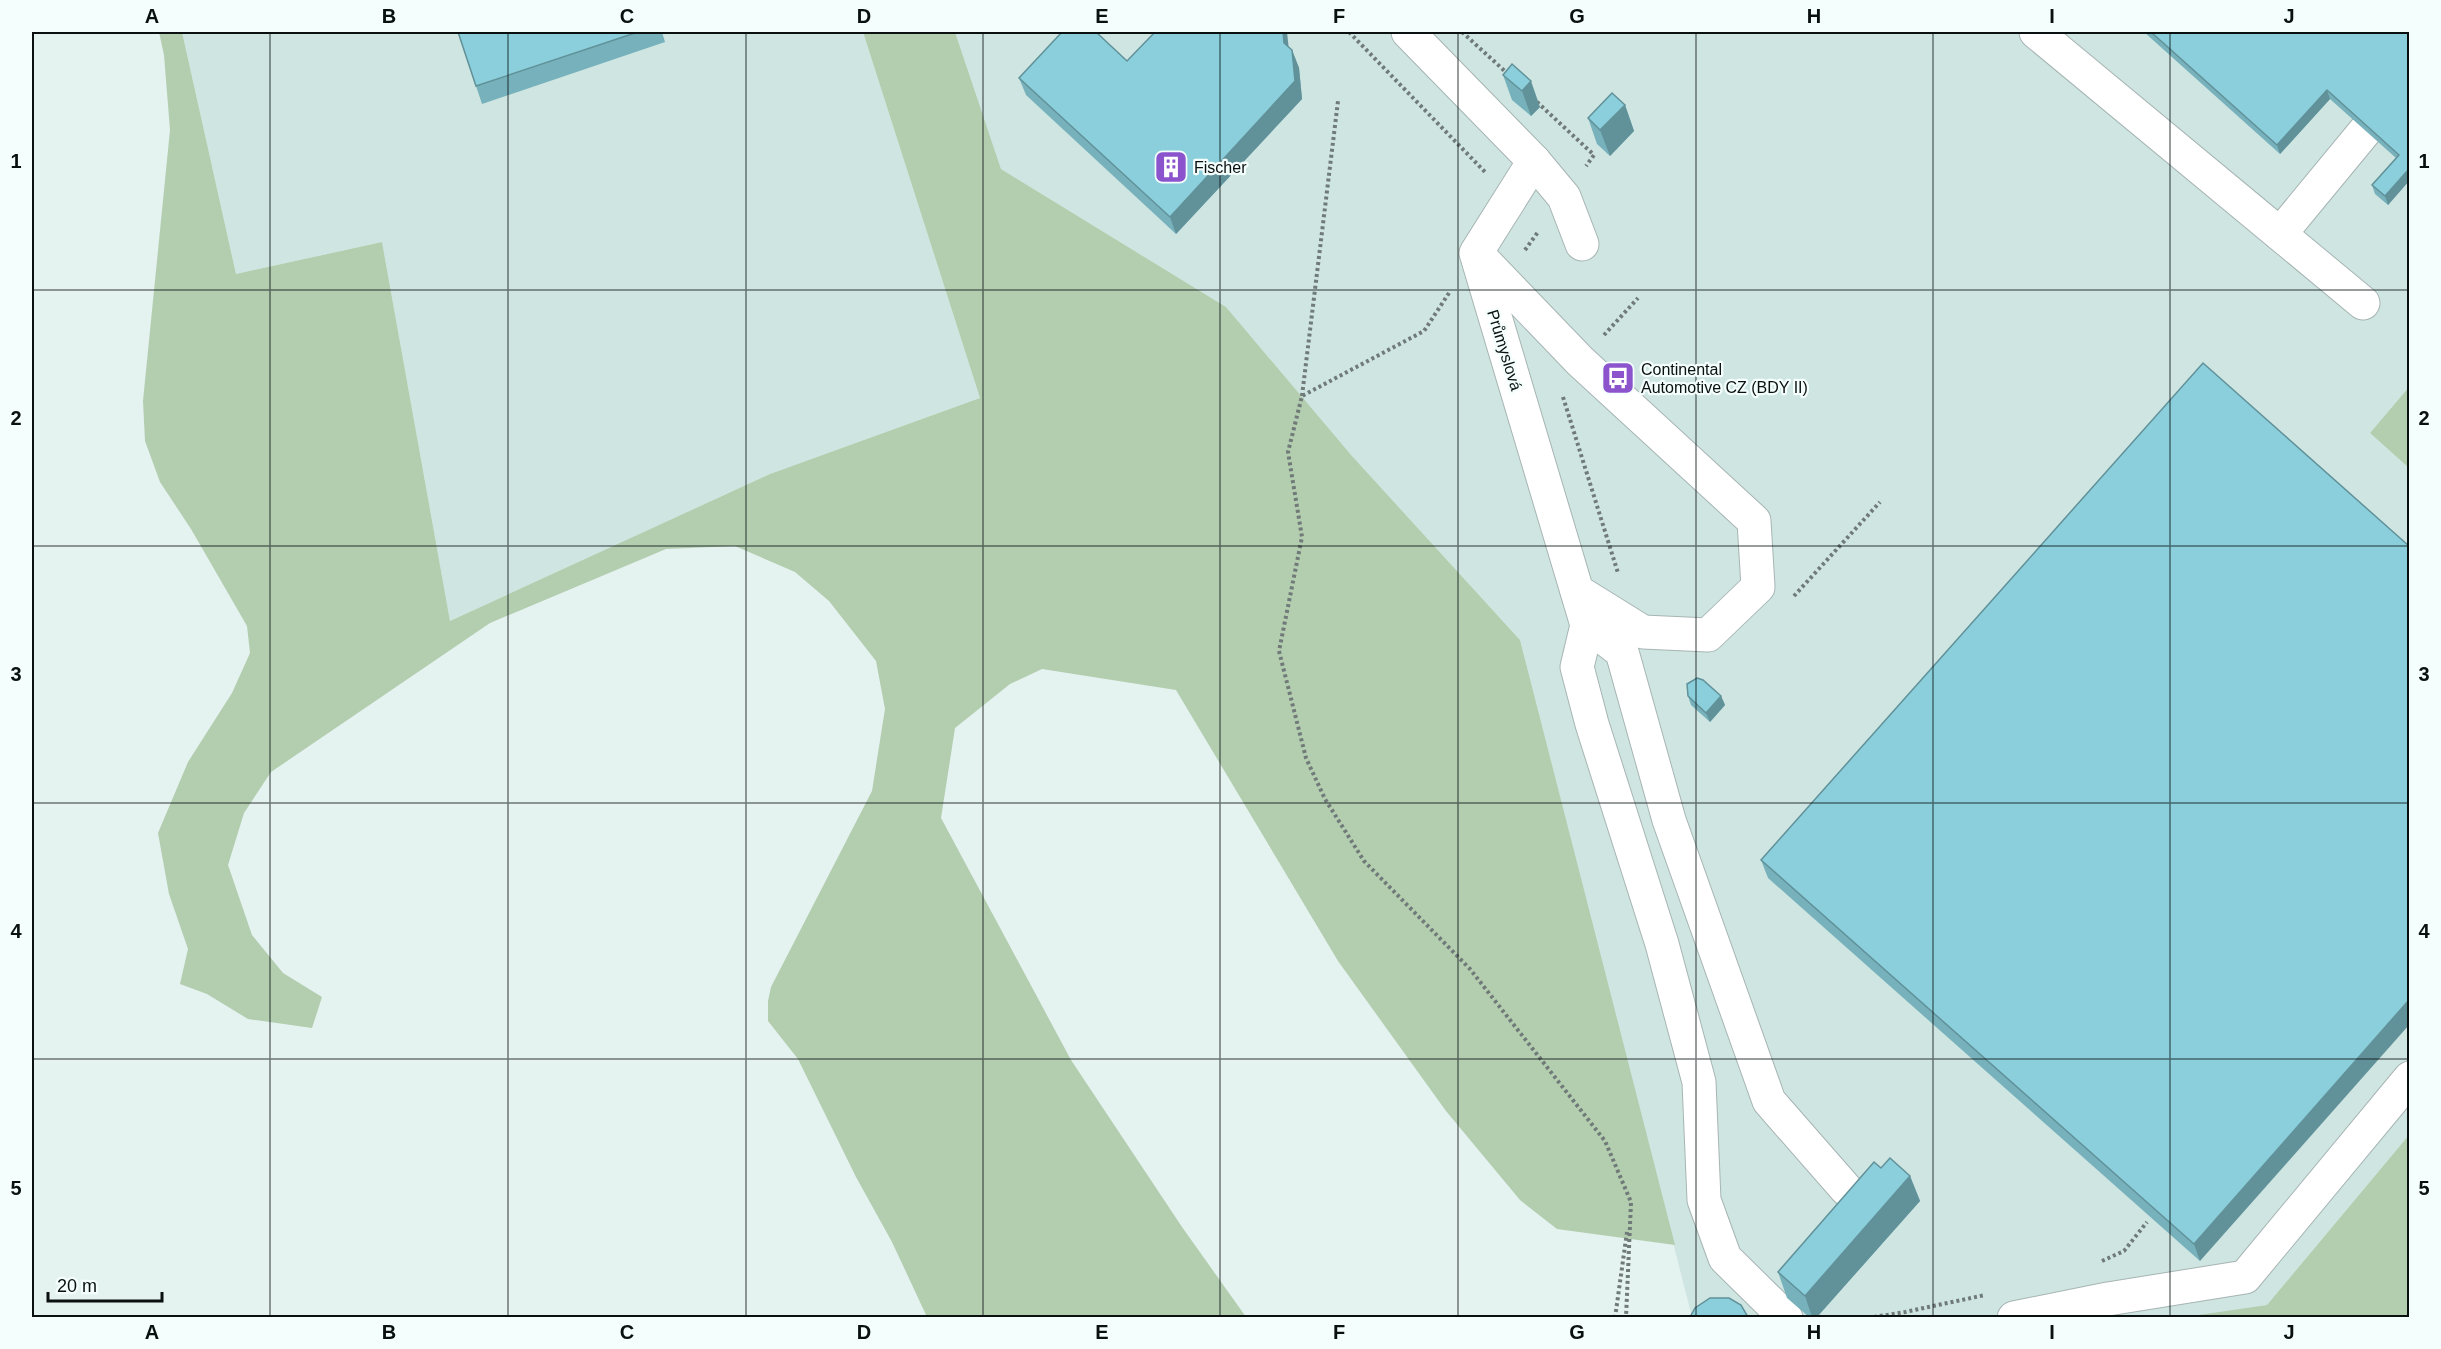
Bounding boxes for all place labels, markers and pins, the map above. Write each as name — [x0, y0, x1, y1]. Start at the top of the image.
building icon: Fischer — [1153, 149, 1189, 185]
place label: Fischer — [1194, 159, 1247, 176]
bus stop icon: Continental Automotive CZ (BDY II) — [1600, 360, 1636, 396]
place label: Continental Automotive CZ (BDY II) — [1641, 361, 1808, 396]

